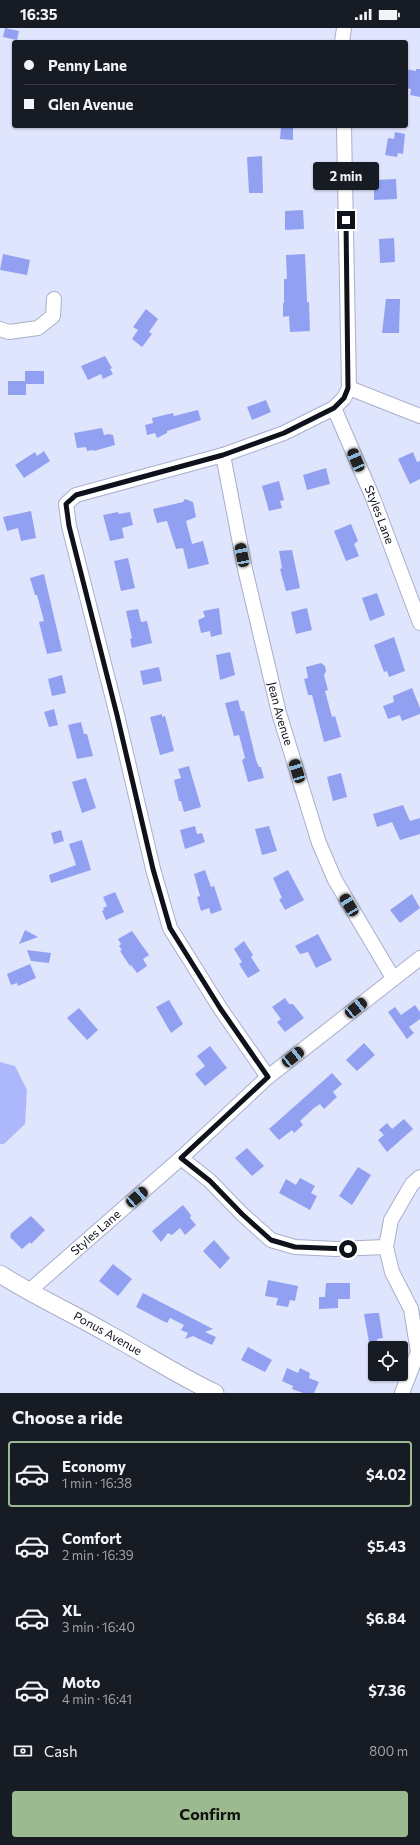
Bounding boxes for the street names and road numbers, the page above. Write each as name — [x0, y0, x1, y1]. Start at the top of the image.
street label: Styles Lane — [362, 483, 398, 546]
street label: Jean Avenue — [265, 680, 297, 747]
street label: Styles Lane — [67, 1206, 123, 1258]
street label: Ponus Avenue — [71, 1308, 145, 1357]

